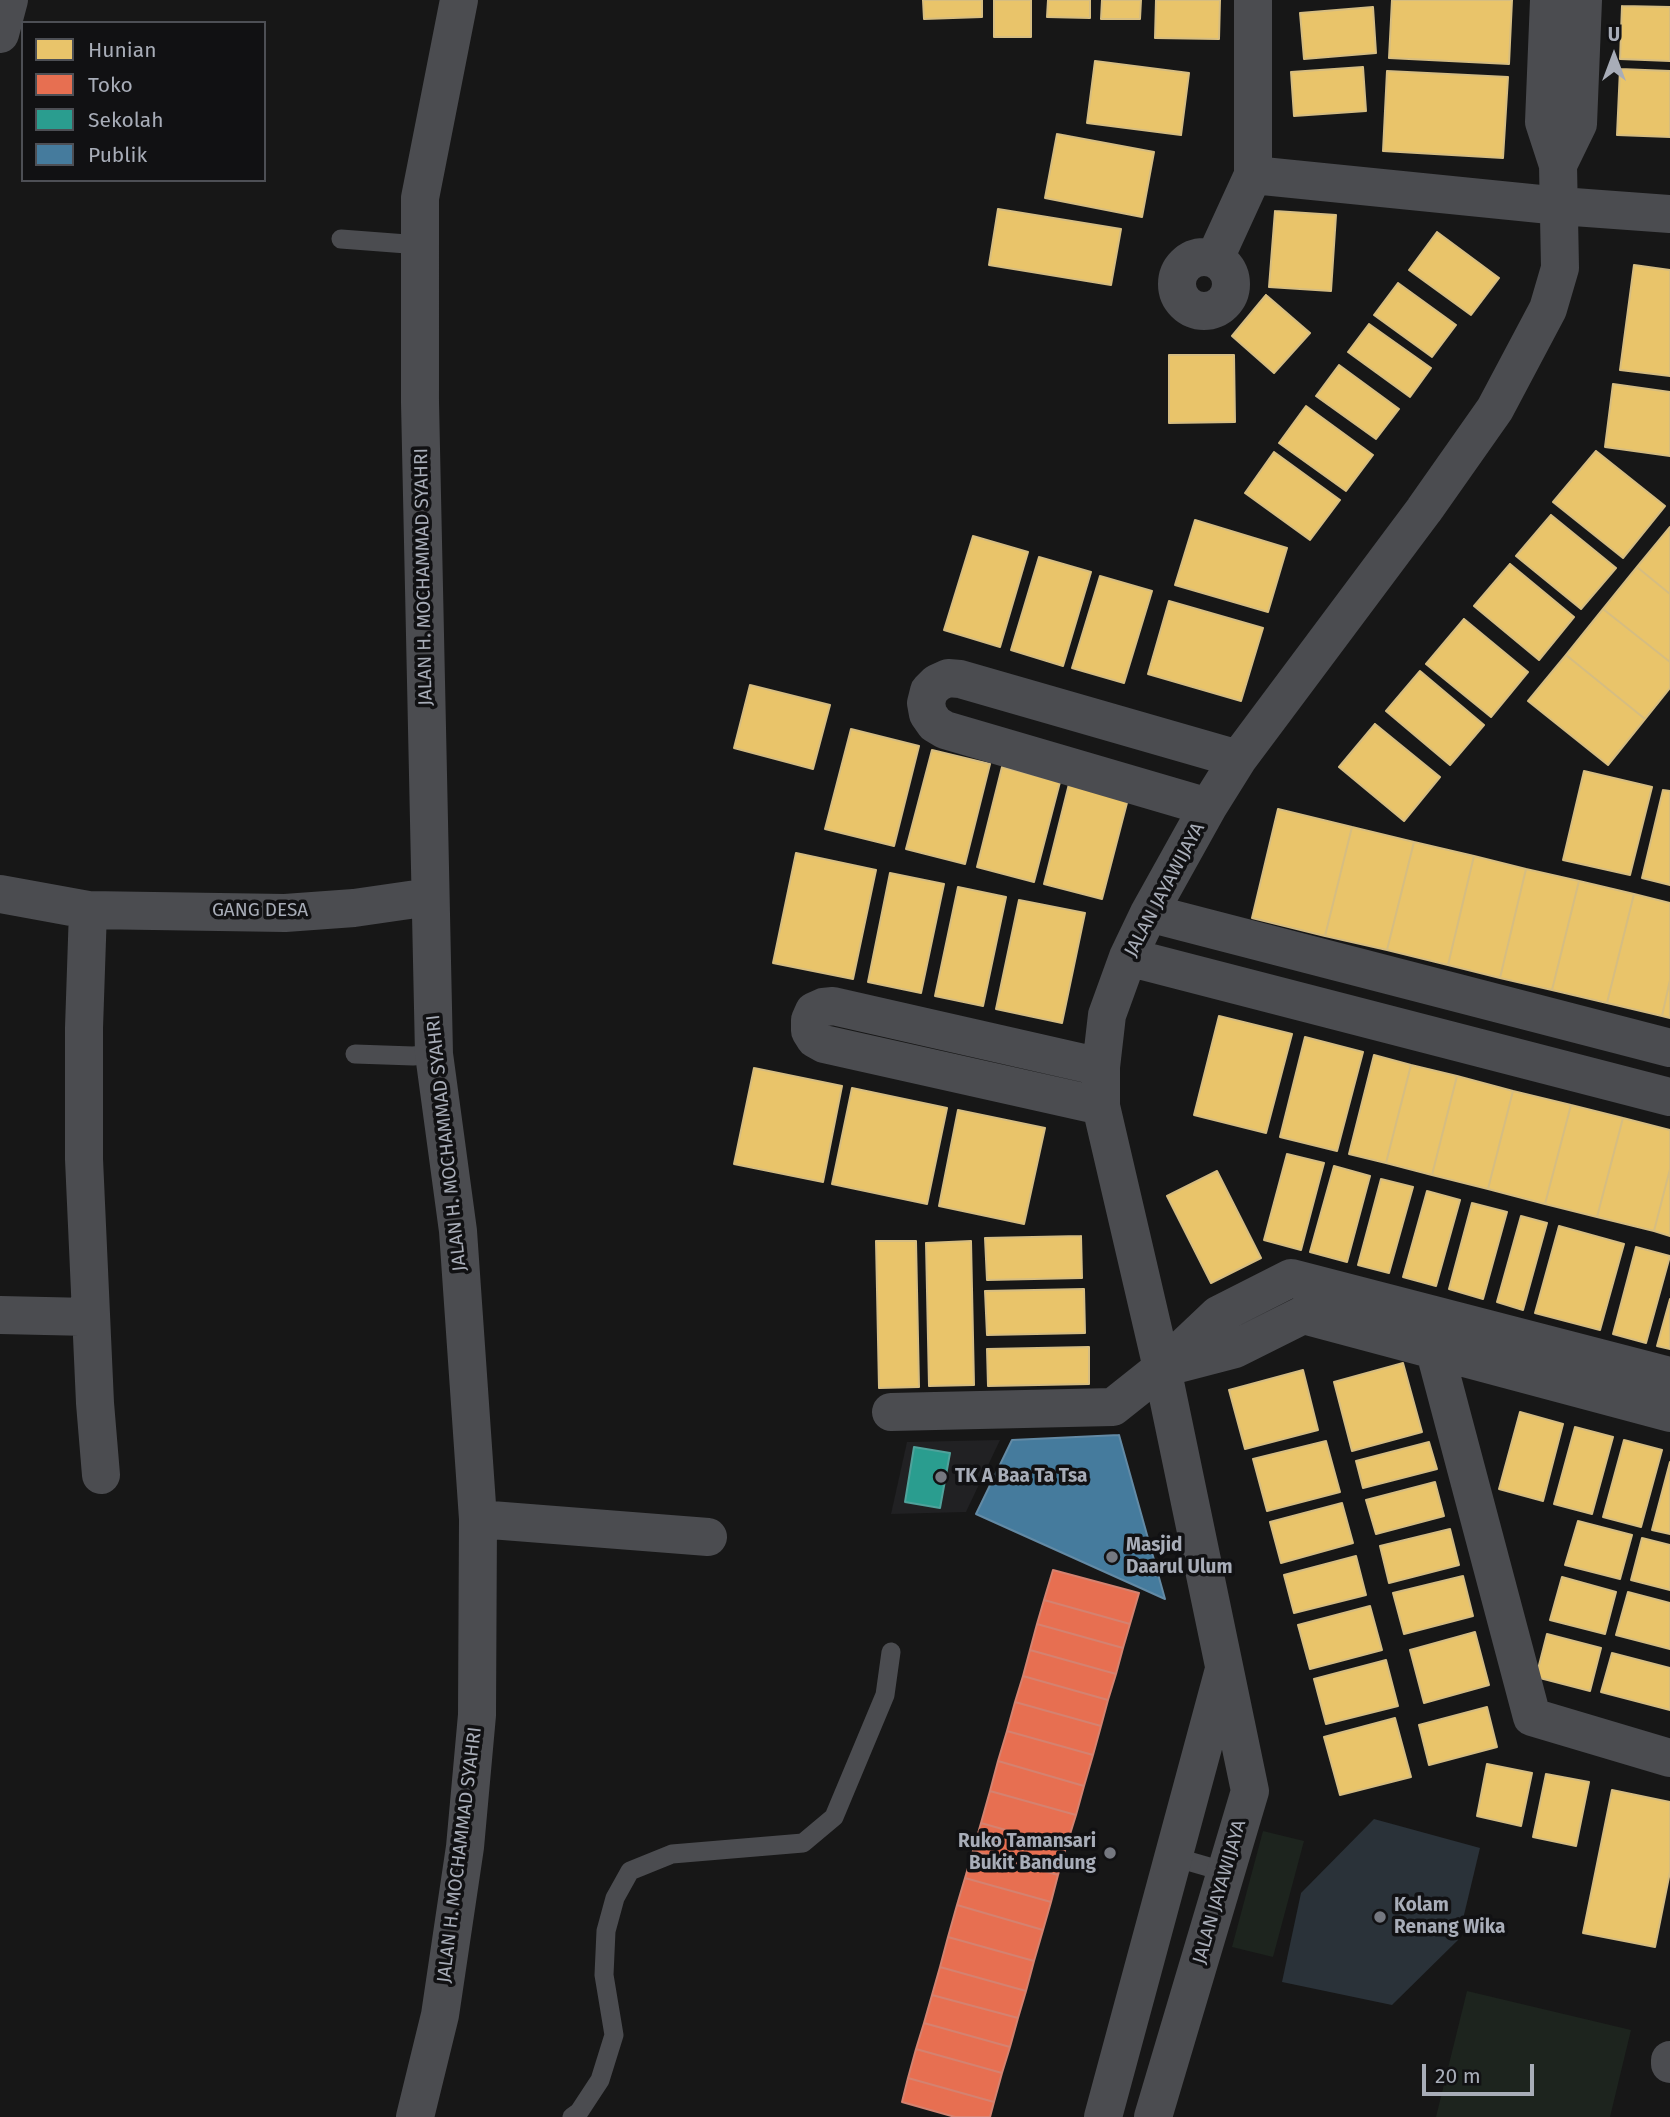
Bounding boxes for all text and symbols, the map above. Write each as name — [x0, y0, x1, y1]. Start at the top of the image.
legend — [21, 21, 266, 182]
north arrow — [1579, 21, 1649, 91]
text: U — [1608, 23, 1620, 46]
text: Hunian — [88, 37, 156, 63]
text: Toko — [88, 72, 133, 98]
text: Sekolah — [88, 107, 164, 133]
text: Publik — [88, 142, 147, 168]
street label: JALAN H. MOCHAMMAD SYAHRI — [410, 448, 438, 706]
street label: JALAN JAYAWIJAYA — [1120, 819, 1210, 961]
street label: GANG DESA — [212, 900, 308, 922]
street label: JALAN H. MOCHAMMAD SYAHRI — [422, 1014, 472, 1272]
place label: TK A Baa Ta Tsa — [955, 1466, 1087, 1488]
marker: TK A Baa Ta Tsa — [933, 1469, 949, 1485]
place label: Masjid Daarul Ulum — [1126, 1535, 1232, 1579]
marker: Masjid Daarul Ulum — [1104, 1549, 1120, 1565]
street label: JALAN H. MOCHAMMAD SYAHRI — [433, 1726, 487, 1984]
street label: JALAN JAYAWIJAYA — [1189, 1817, 1251, 1967]
place label: Ruko Tamansari Bukit Bandung — [958, 1831, 1096, 1875]
marker: Ruko Tamansari Bukit Bandung — [1102, 1845, 1118, 1861]
place label: Kolam Renang Wika — [1394, 1895, 1505, 1939]
marker: Kolam Renang Wika — [1372, 1909, 1388, 1925]
scale bar — [1425, 2050, 1537, 2094]
text: 20 m — [1435, 2063, 1481, 2089]

